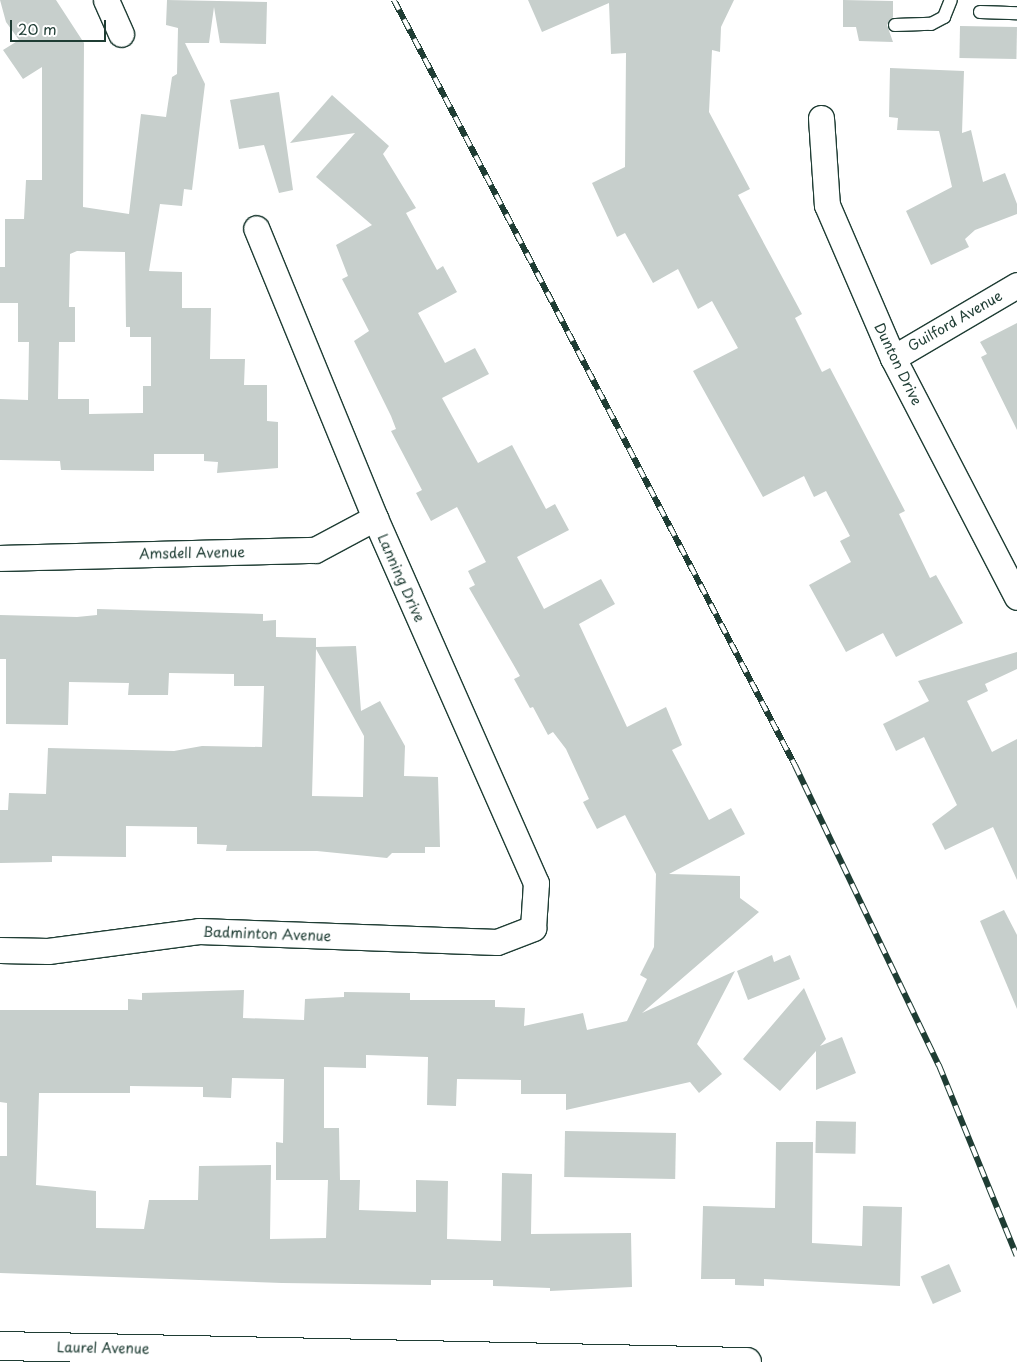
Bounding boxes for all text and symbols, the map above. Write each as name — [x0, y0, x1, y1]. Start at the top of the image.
scale bar — [12, 10, 109, 42]
text: 20 m — [18, 17, 57, 40]
street label: Guilford Avenue — [905, 287, 1005, 355]
street label: Dunton Drive — [871, 320, 925, 408]
street label: Lanning Drive — [374, 531, 428, 625]
street label: Amsdell Avenue — [139, 544, 245, 562]
street label: Badminton Avenue — [203, 923, 331, 945]
street label: Laurel Avenue — [56, 1339, 150, 1357]

